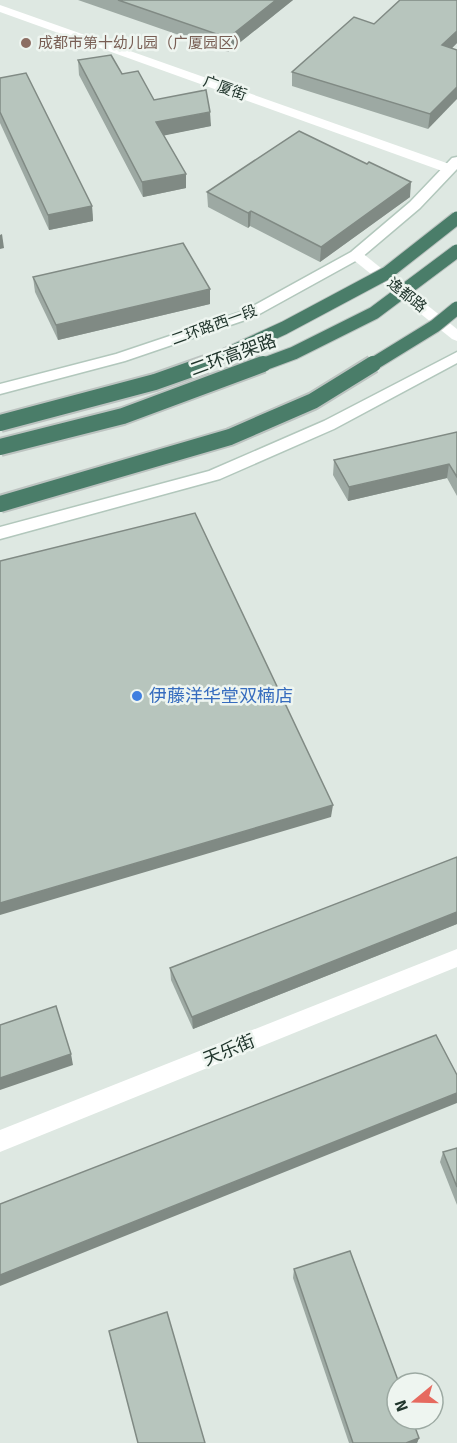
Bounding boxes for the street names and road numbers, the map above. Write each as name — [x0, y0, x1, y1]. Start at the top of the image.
street label: 广厦街 — [201, 72, 249, 104]
street label: 逸都路 — [384, 274, 430, 316]
street label: 二环路西一段 — [169, 301, 259, 349]
street label: 二环高架路 — [187, 329, 279, 381]
street label: 天乐街 — [200, 1030, 258, 1070]

